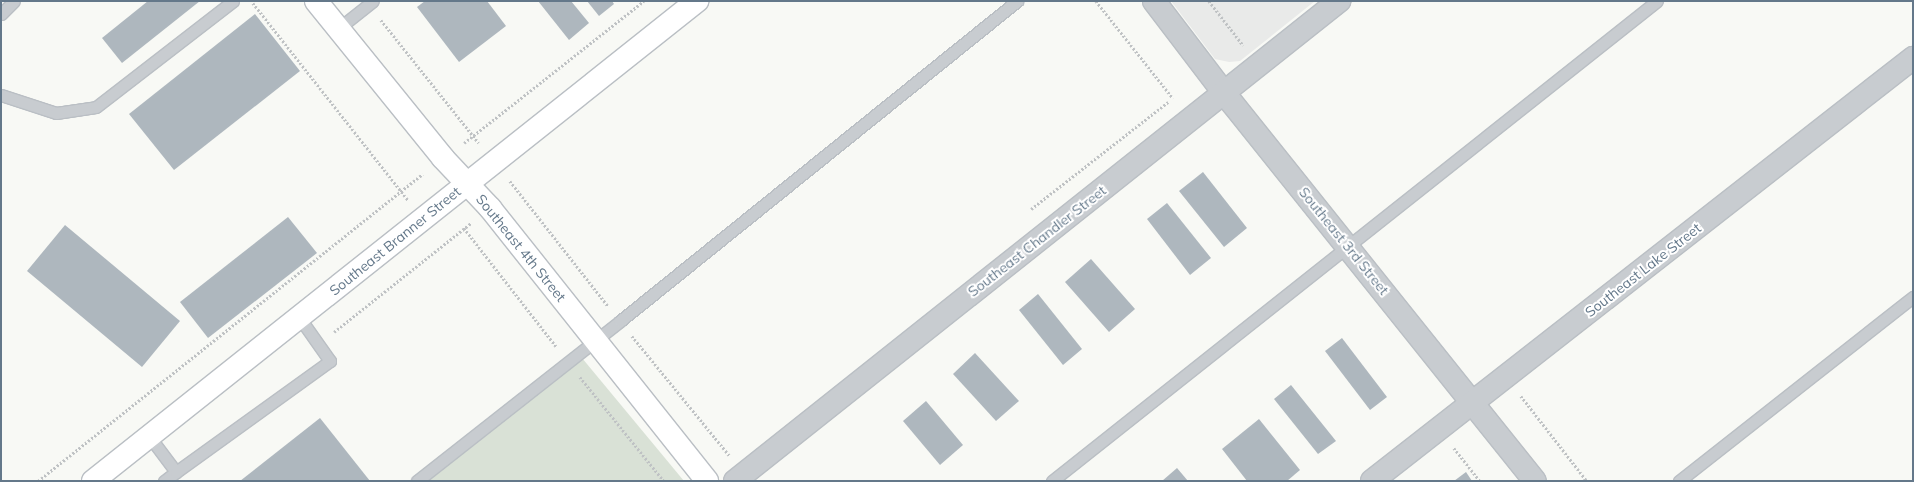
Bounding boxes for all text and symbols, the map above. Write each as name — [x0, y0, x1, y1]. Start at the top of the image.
street label: Southeast Chandler Street — [965, 182, 1109, 300]
street label: Southeast Branner Street — [326, 183, 464, 299]
street label: Southeast 3rd Street — [1295, 184, 1393, 298]
street label: Southeast 4th Street — [473, 191, 569, 305]
street label: Southeast Lake Street — [1582, 220, 1704, 320]

